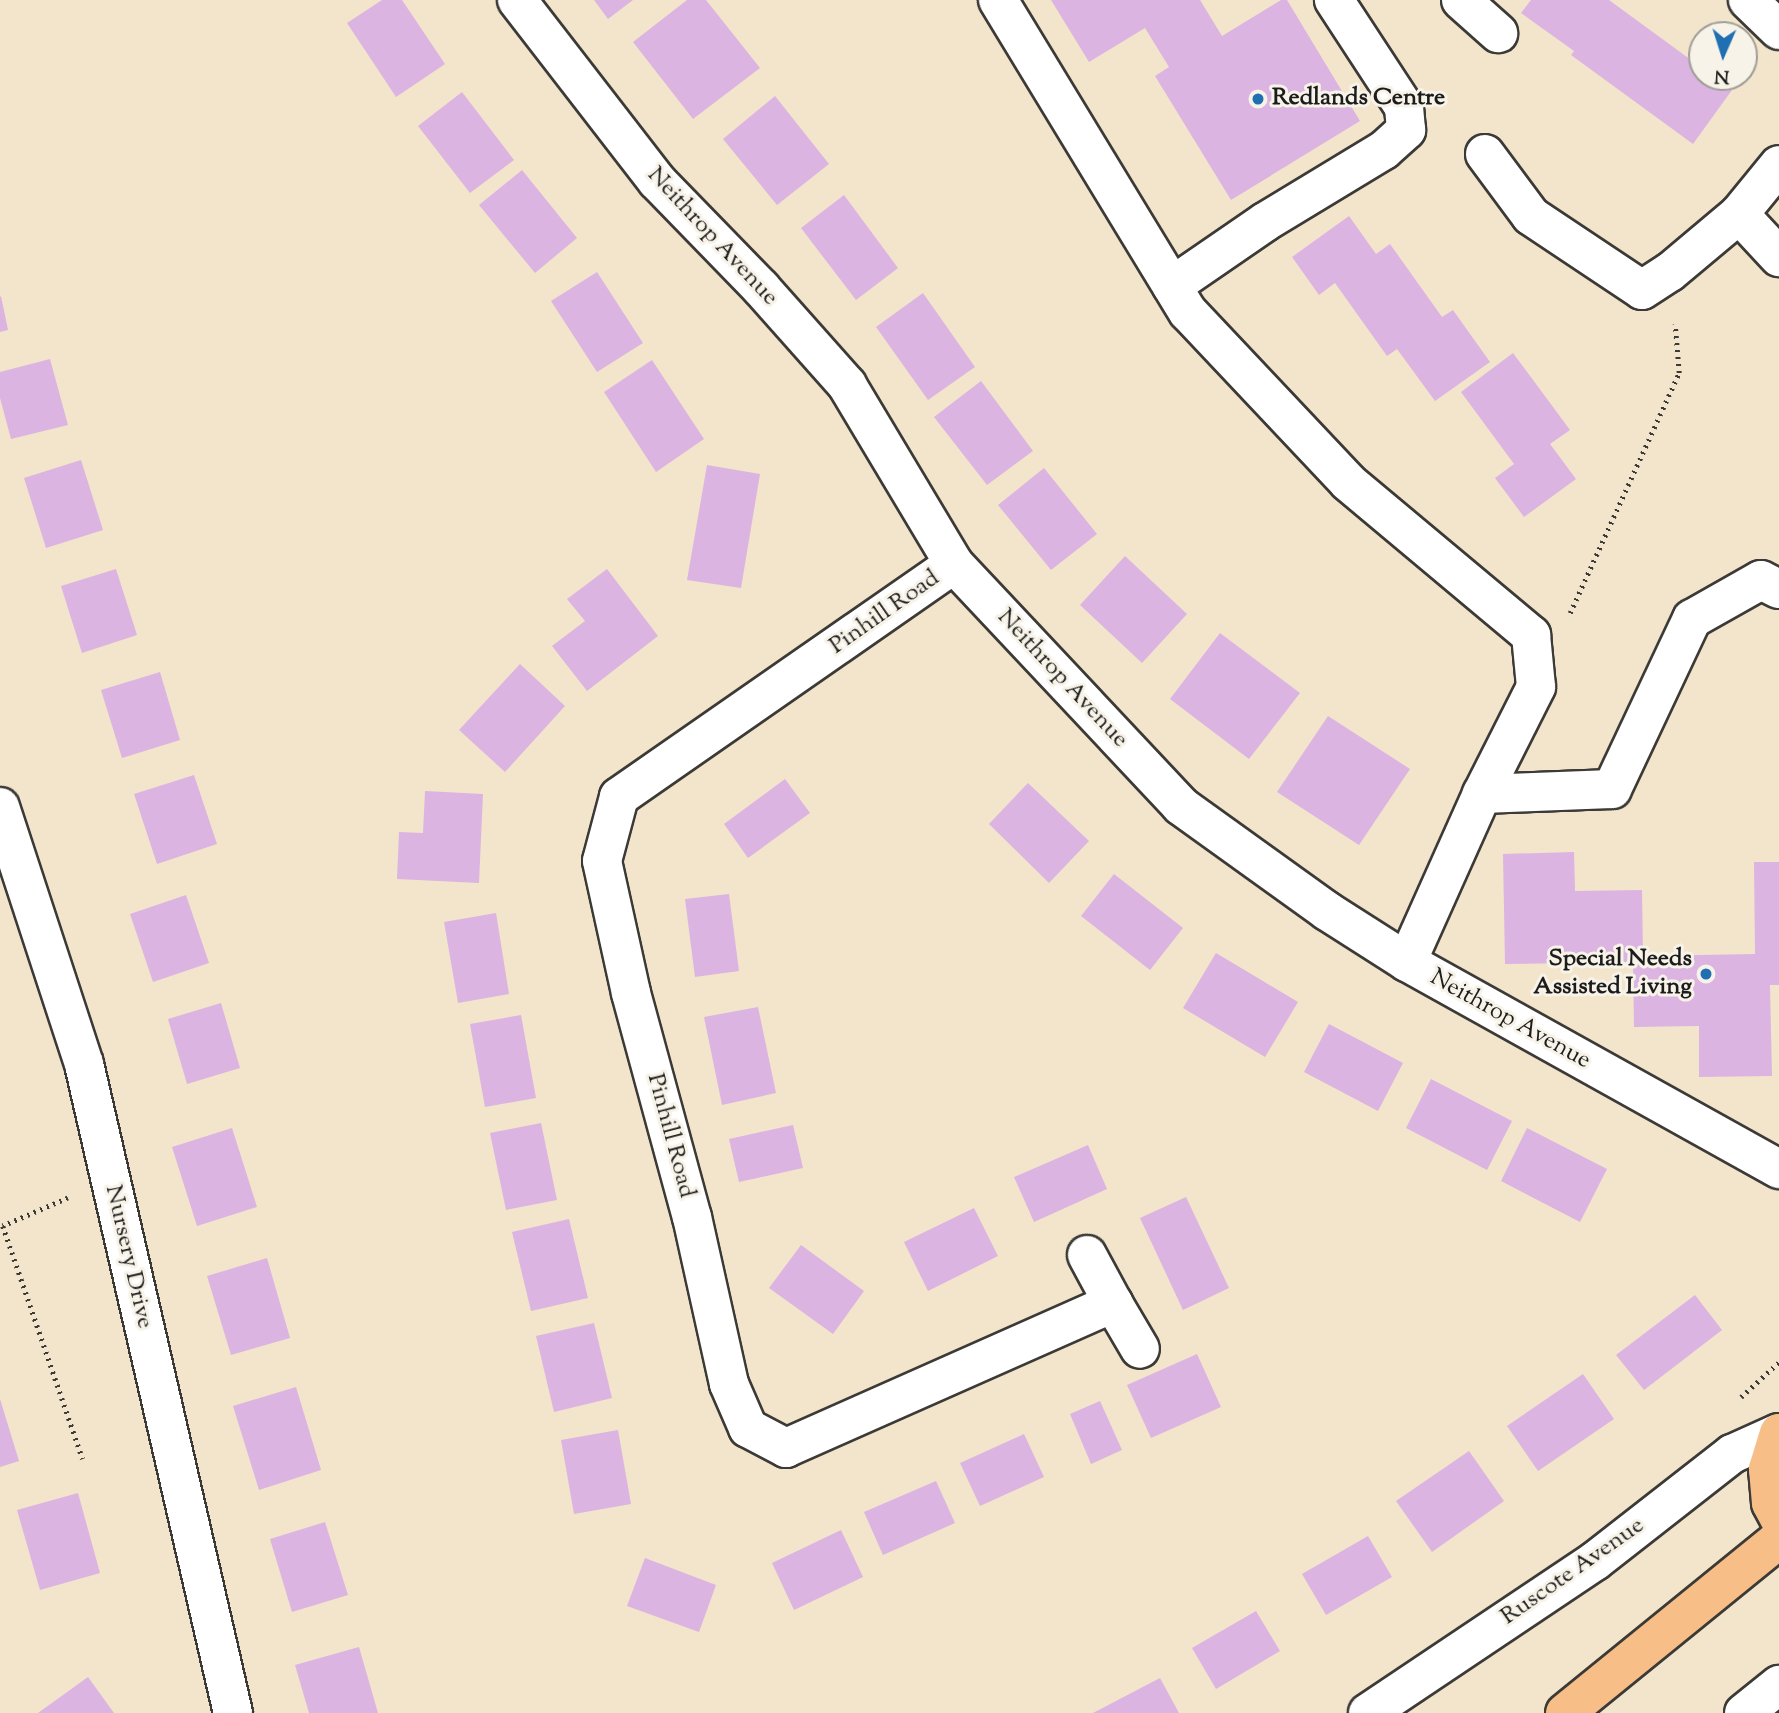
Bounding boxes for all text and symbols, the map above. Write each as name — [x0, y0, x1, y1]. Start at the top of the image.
north arrow — [1688, 21, 1758, 91]
text: N — [1714, 62, 1730, 89]
place label: Redlands Centre — [1272, 85, 1445, 113]
marker: Redlands Centre — [1250, 91, 1266, 107]
street label: Neithrop Avenue — [640, 162, 784, 312]
street label: Pinhill Road — [824, 565, 946, 661]
street label: Neithrop Avenue — [990, 604, 1134, 754]
place label: Special Needs Assisted Living — [1533, 946, 1692, 1002]
street label: Neithrop Avenue — [1425, 964, 1595, 1076]
marker: Special Needs Assisted Living — [1698, 966, 1714, 982]
street label: Pinhill Road — [640, 1071, 700, 1201]
street label: Nursery Drive — [98, 1182, 158, 1332]
street label: Ruscote Avenue — [1496, 1512, 1650, 1632]

